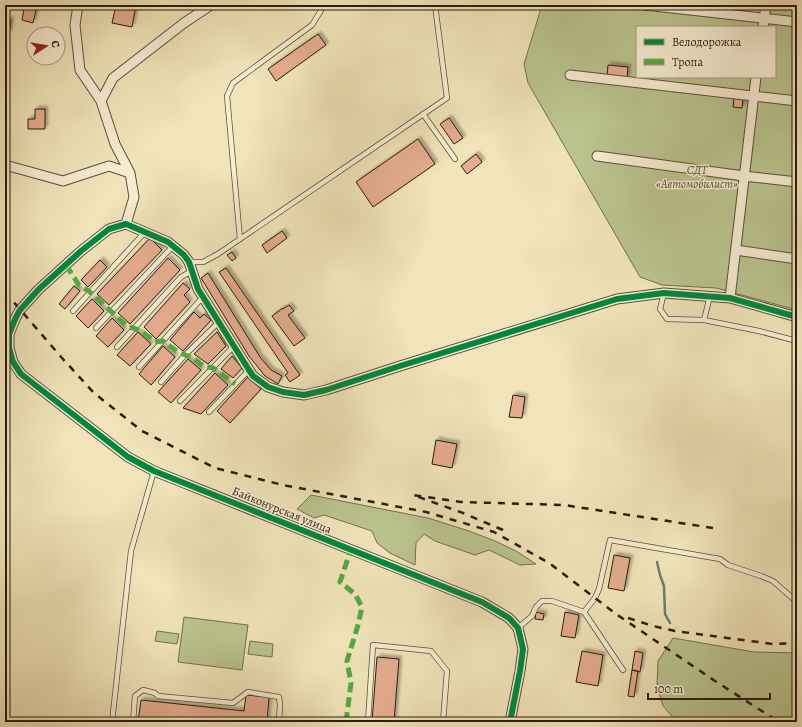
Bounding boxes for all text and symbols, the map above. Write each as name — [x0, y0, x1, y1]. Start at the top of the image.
north arrow — [26, 26, 66, 66]
legend — [636, 26, 776, 78]
text: Велодорожка — [672, 34, 742, 50]
text: С — [47, 39, 63, 49]
text: Тропа — [672, 54, 703, 70]
park label: СДТ «Автомобилист» — [656, 162, 738, 192]
street label: Байконурская улица — [230, 483, 335, 537]
scale bar — [648, 675, 770, 701]
text: 100 m — [654, 681, 683, 697]

